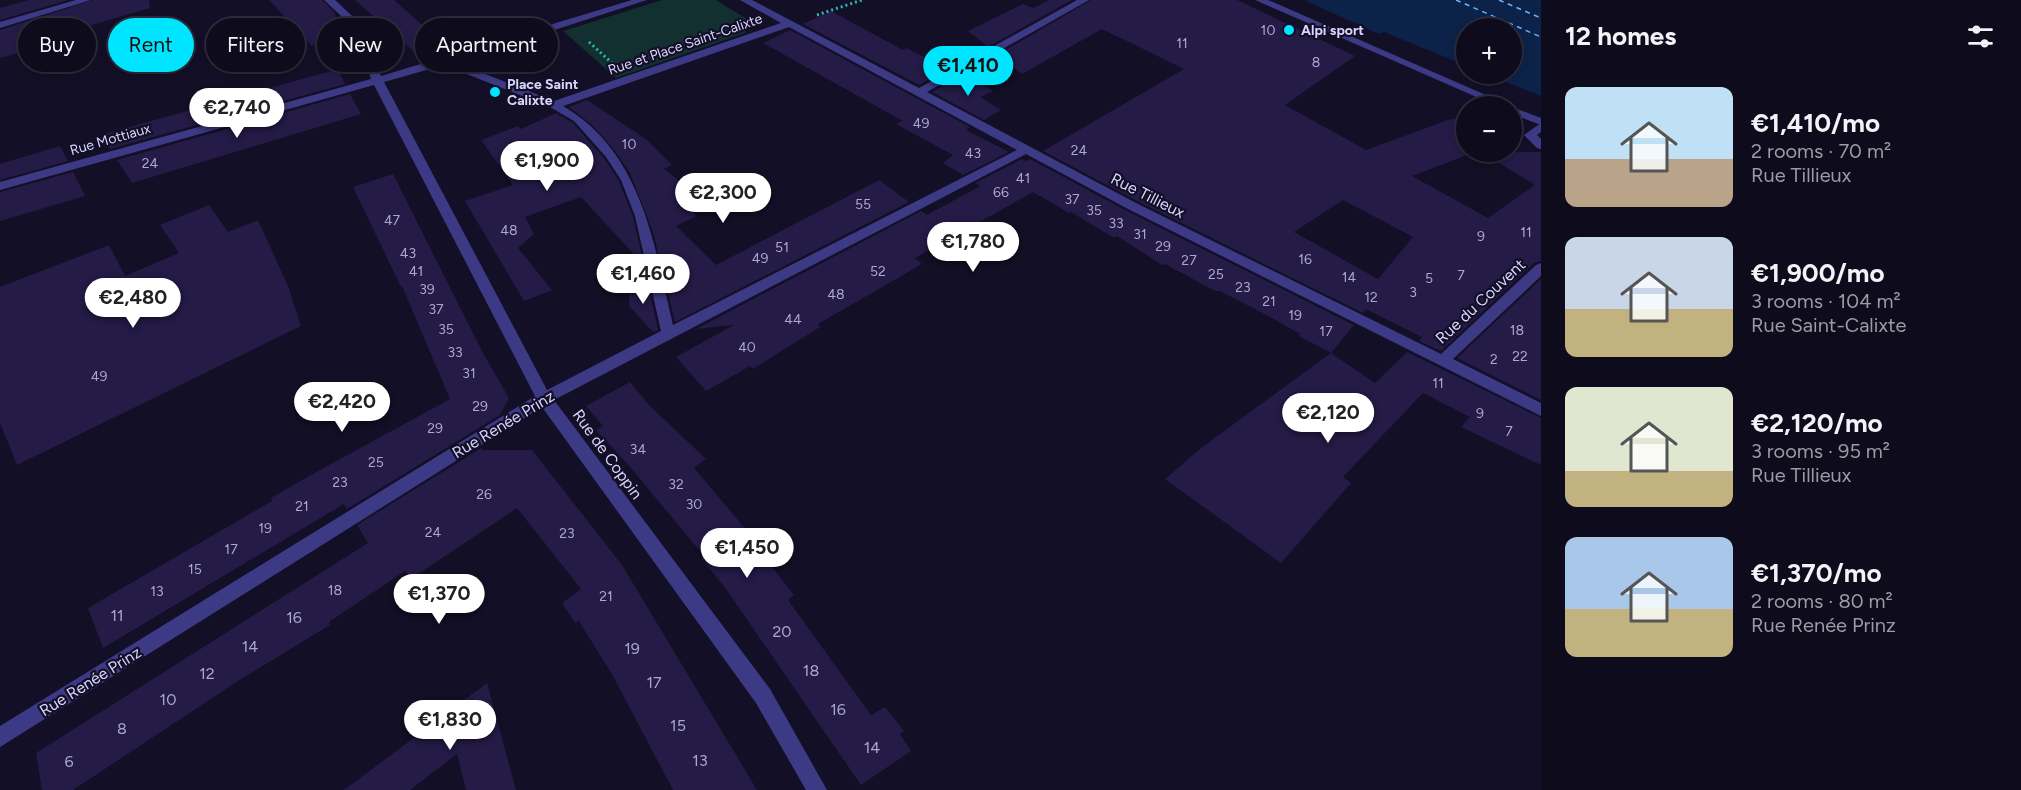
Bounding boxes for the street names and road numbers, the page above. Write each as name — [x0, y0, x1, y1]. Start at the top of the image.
street label: Rue et Place Saint-Calixte — [606, 10, 765, 79]
street label: Rue Mottiaux — [68, 120, 153, 159]
street label: Rue Tillieux — [1108, 169, 1188, 222]
street label: Rue du Couvent — [1432, 255, 1529, 348]
street label: Rue Renée Prinz — [449, 386, 558, 462]
street label: Rue de Coppin — [569, 406, 646, 503]
street label: Rue Renée Prinz — [36, 643, 145, 720]

